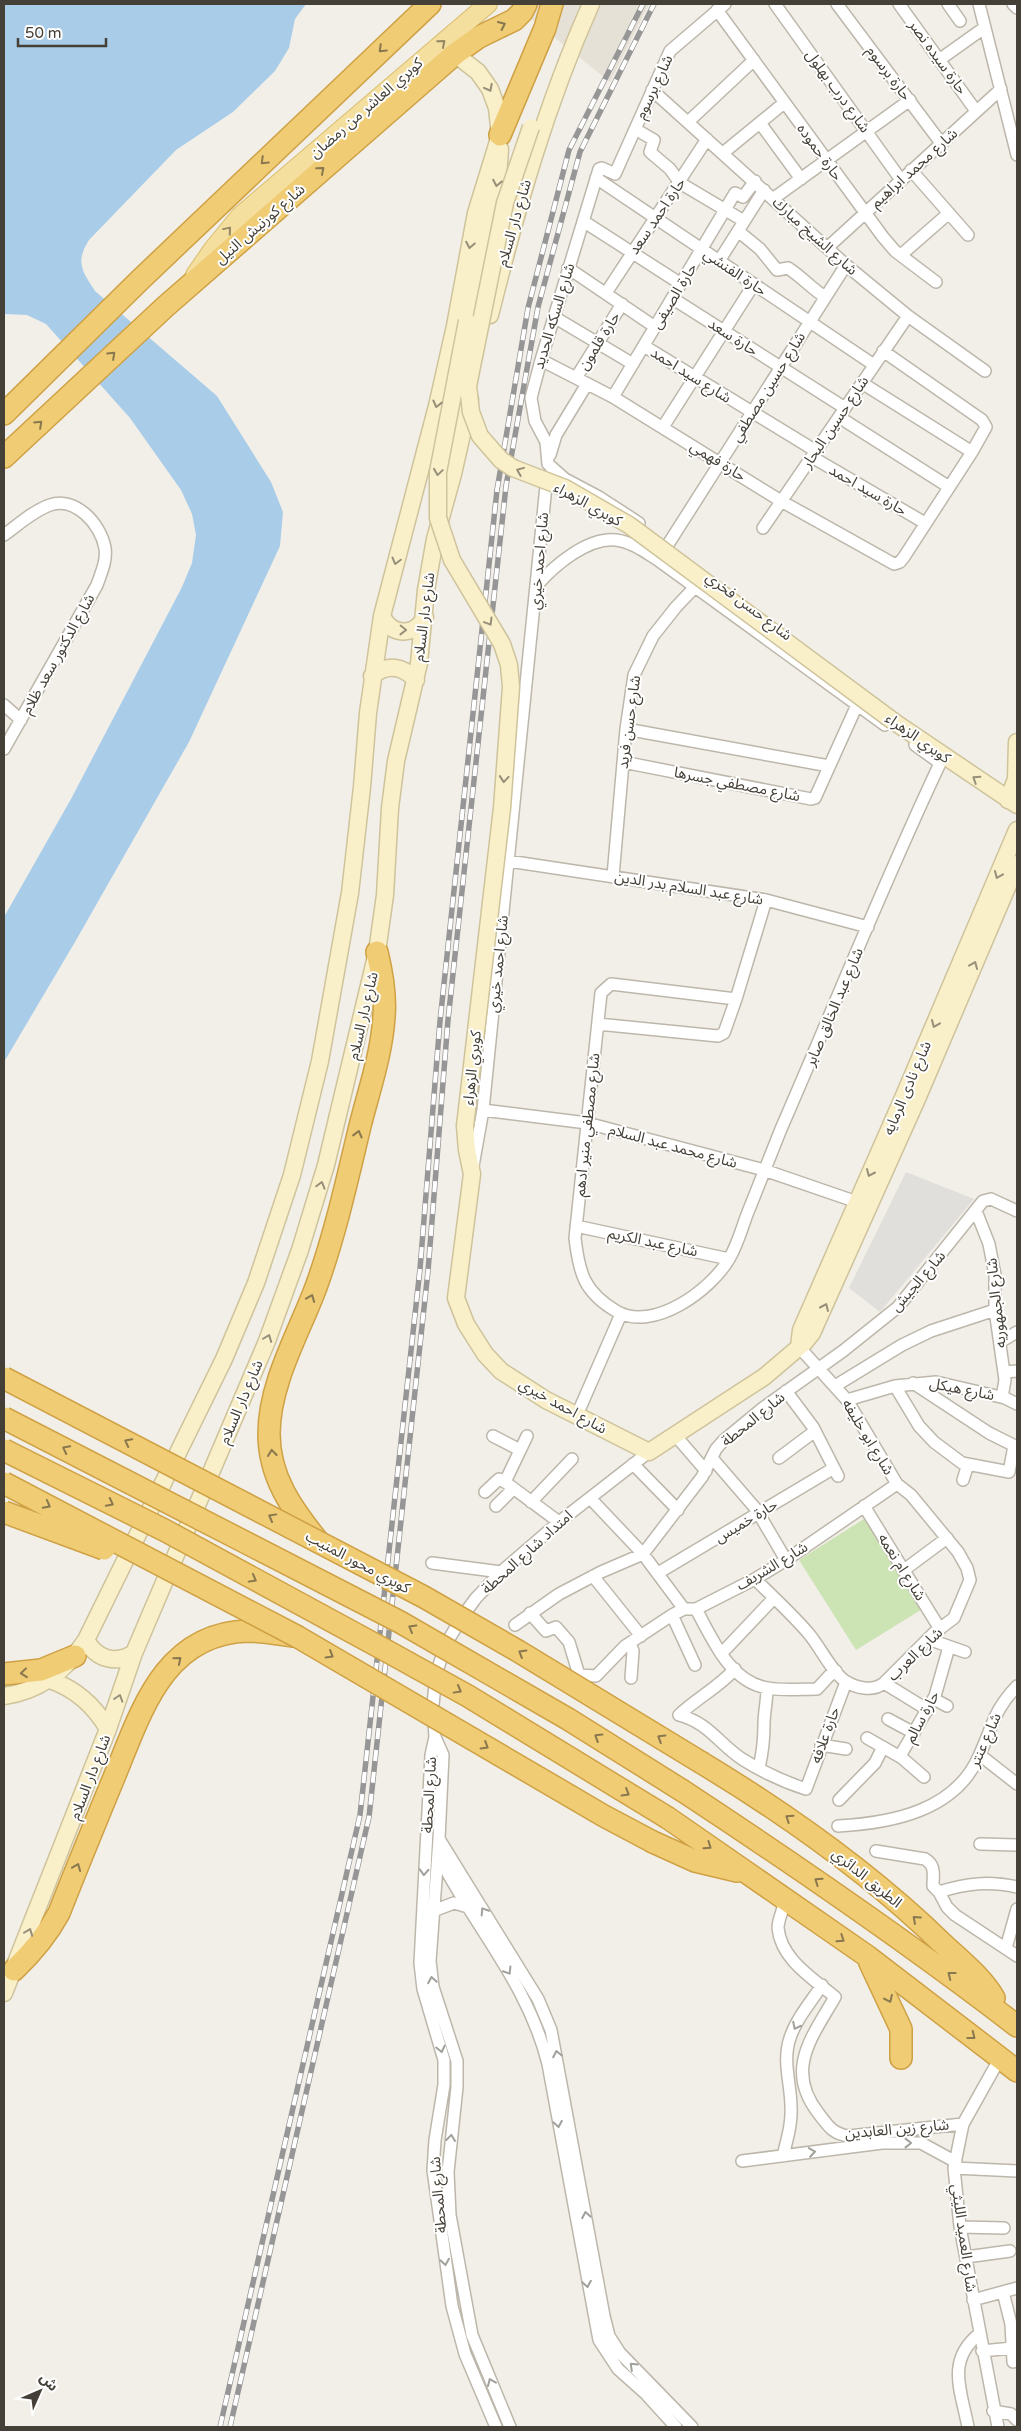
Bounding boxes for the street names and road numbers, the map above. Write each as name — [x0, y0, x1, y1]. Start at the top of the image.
street label: حارة سيده نصر — [904, 15, 971, 98]
street label: حارة برسوم — [861, 42, 915, 105]
street label: شارع درب بهلول — [799, 46, 874, 138]
street label: شارع برسوم — [631, 52, 680, 123]
street label: كوبري العاشر من رمضان — [306, 53, 429, 164]
street label: حارة حموده — [793, 120, 847, 184]
street label: شارع محمد ابراهيم — [867, 124, 963, 214]
street label: حارة احمد سعد — [625, 174, 689, 258]
street label: شارع دار السلام — [493, 177, 538, 269]
street label: شارع كورنيش النيل — [211, 180, 311, 270]
street label: شارع الشيخ مبارك — [767, 193, 861, 281]
street label: حارة الفنشي — [699, 244, 770, 302]
street label: حارة الصيفى — [647, 260, 701, 332]
street label: شارع السكه الحديد — [529, 261, 582, 372]
street label: حارة قلمون — [574, 308, 624, 373]
street label: حارة سعد — [705, 314, 761, 360]
street label: شارع حسين مصطفي — [727, 328, 812, 447]
street label: شارع سيد احمد — [646, 343, 735, 410]
street label: شارع حسين البحار — [797, 372, 875, 474]
street label: حارة فهمي — [686, 437, 749, 487]
street label: حارة سيد احمد — [826, 461, 910, 519]
street label: كوبري الزهراء — [550, 478, 626, 533]
street label: شارع احمد خيري — [526, 511, 555, 611]
street label: شارع حسن فخري — [701, 568, 796, 647]
street label: شارع دار السلام — [410, 571, 441, 663]
street label: شارع الدكتور سعد ظلام — [17, 591, 101, 719]
street label: شارع حسن فريد — [614, 674, 647, 770]
street label: كوبري الزهراء — [881, 709, 955, 769]
street label: شارع مصطفي جسرها — [672, 763, 802, 808]
street label: شارع عبد السلام بدر الدين — [613, 867, 765, 912]
street label: شارع احمد خيري — [484, 914, 515, 1014]
street label: شارع عبد الخالق صابر — [801, 945, 870, 1071]
street label: شارع دار السلام — [344, 970, 385, 1062]
street label: كوبري الزهراء — [459, 1029, 487, 1107]
street label: شارع نادى الرمايه — [879, 1038, 938, 1139]
street label: شارع مصطفي منير ادهم — [570, 1052, 607, 1198]
street label: شارع محمد عبد السلام — [606, 1120, 739, 1175]
street label: شارع عبد الكريم — [606, 1224, 700, 1263]
street label: شارع الجيش — [887, 1247, 952, 1317]
street label: شارع الجمهوريه — [982, 1257, 1013, 1349]
street label: شارع دار السلام — [215, 1357, 270, 1448]
street label: شارع احمد خيري — [514, 1374, 610, 1440]
street label: شارع هيكل — [927, 1374, 996, 1407]
street label: شارع المحطة — [718, 1388, 791, 1452]
street label: شارع ابو خليفه — [836, 1396, 898, 1480]
street label: حارة خميس — [711, 1495, 781, 1547]
street label: امتداد شارع المحطة — [478, 1506, 578, 1600]
street label: كوبري محور المنيب — [302, 1527, 414, 1600]
street label: شارع ام نعمه — [872, 1530, 930, 1606]
street label: شارع الشريف — [733, 1538, 813, 1597]
street label: شارع العرب — [884, 1623, 948, 1687]
street label: حارة سالم — [901, 1688, 945, 1747]
street label: حارة علافه — [807, 1704, 844, 1766]
street label: شارع عنتر — [965, 1710, 1008, 1772]
street label: شارع دار السلام — [66, 1732, 117, 1823]
street label: شارع المحطة — [418, 1756, 443, 1834]
street label: الطريق الدائري — [827, 1844, 906, 1914]
street label: شارع زين العابدين — [844, 2115, 950, 2146]
street label: شارع المحطة — [426, 2155, 453, 2234]
street label: شارع العميد الليثي — [945, 2183, 981, 2294]

